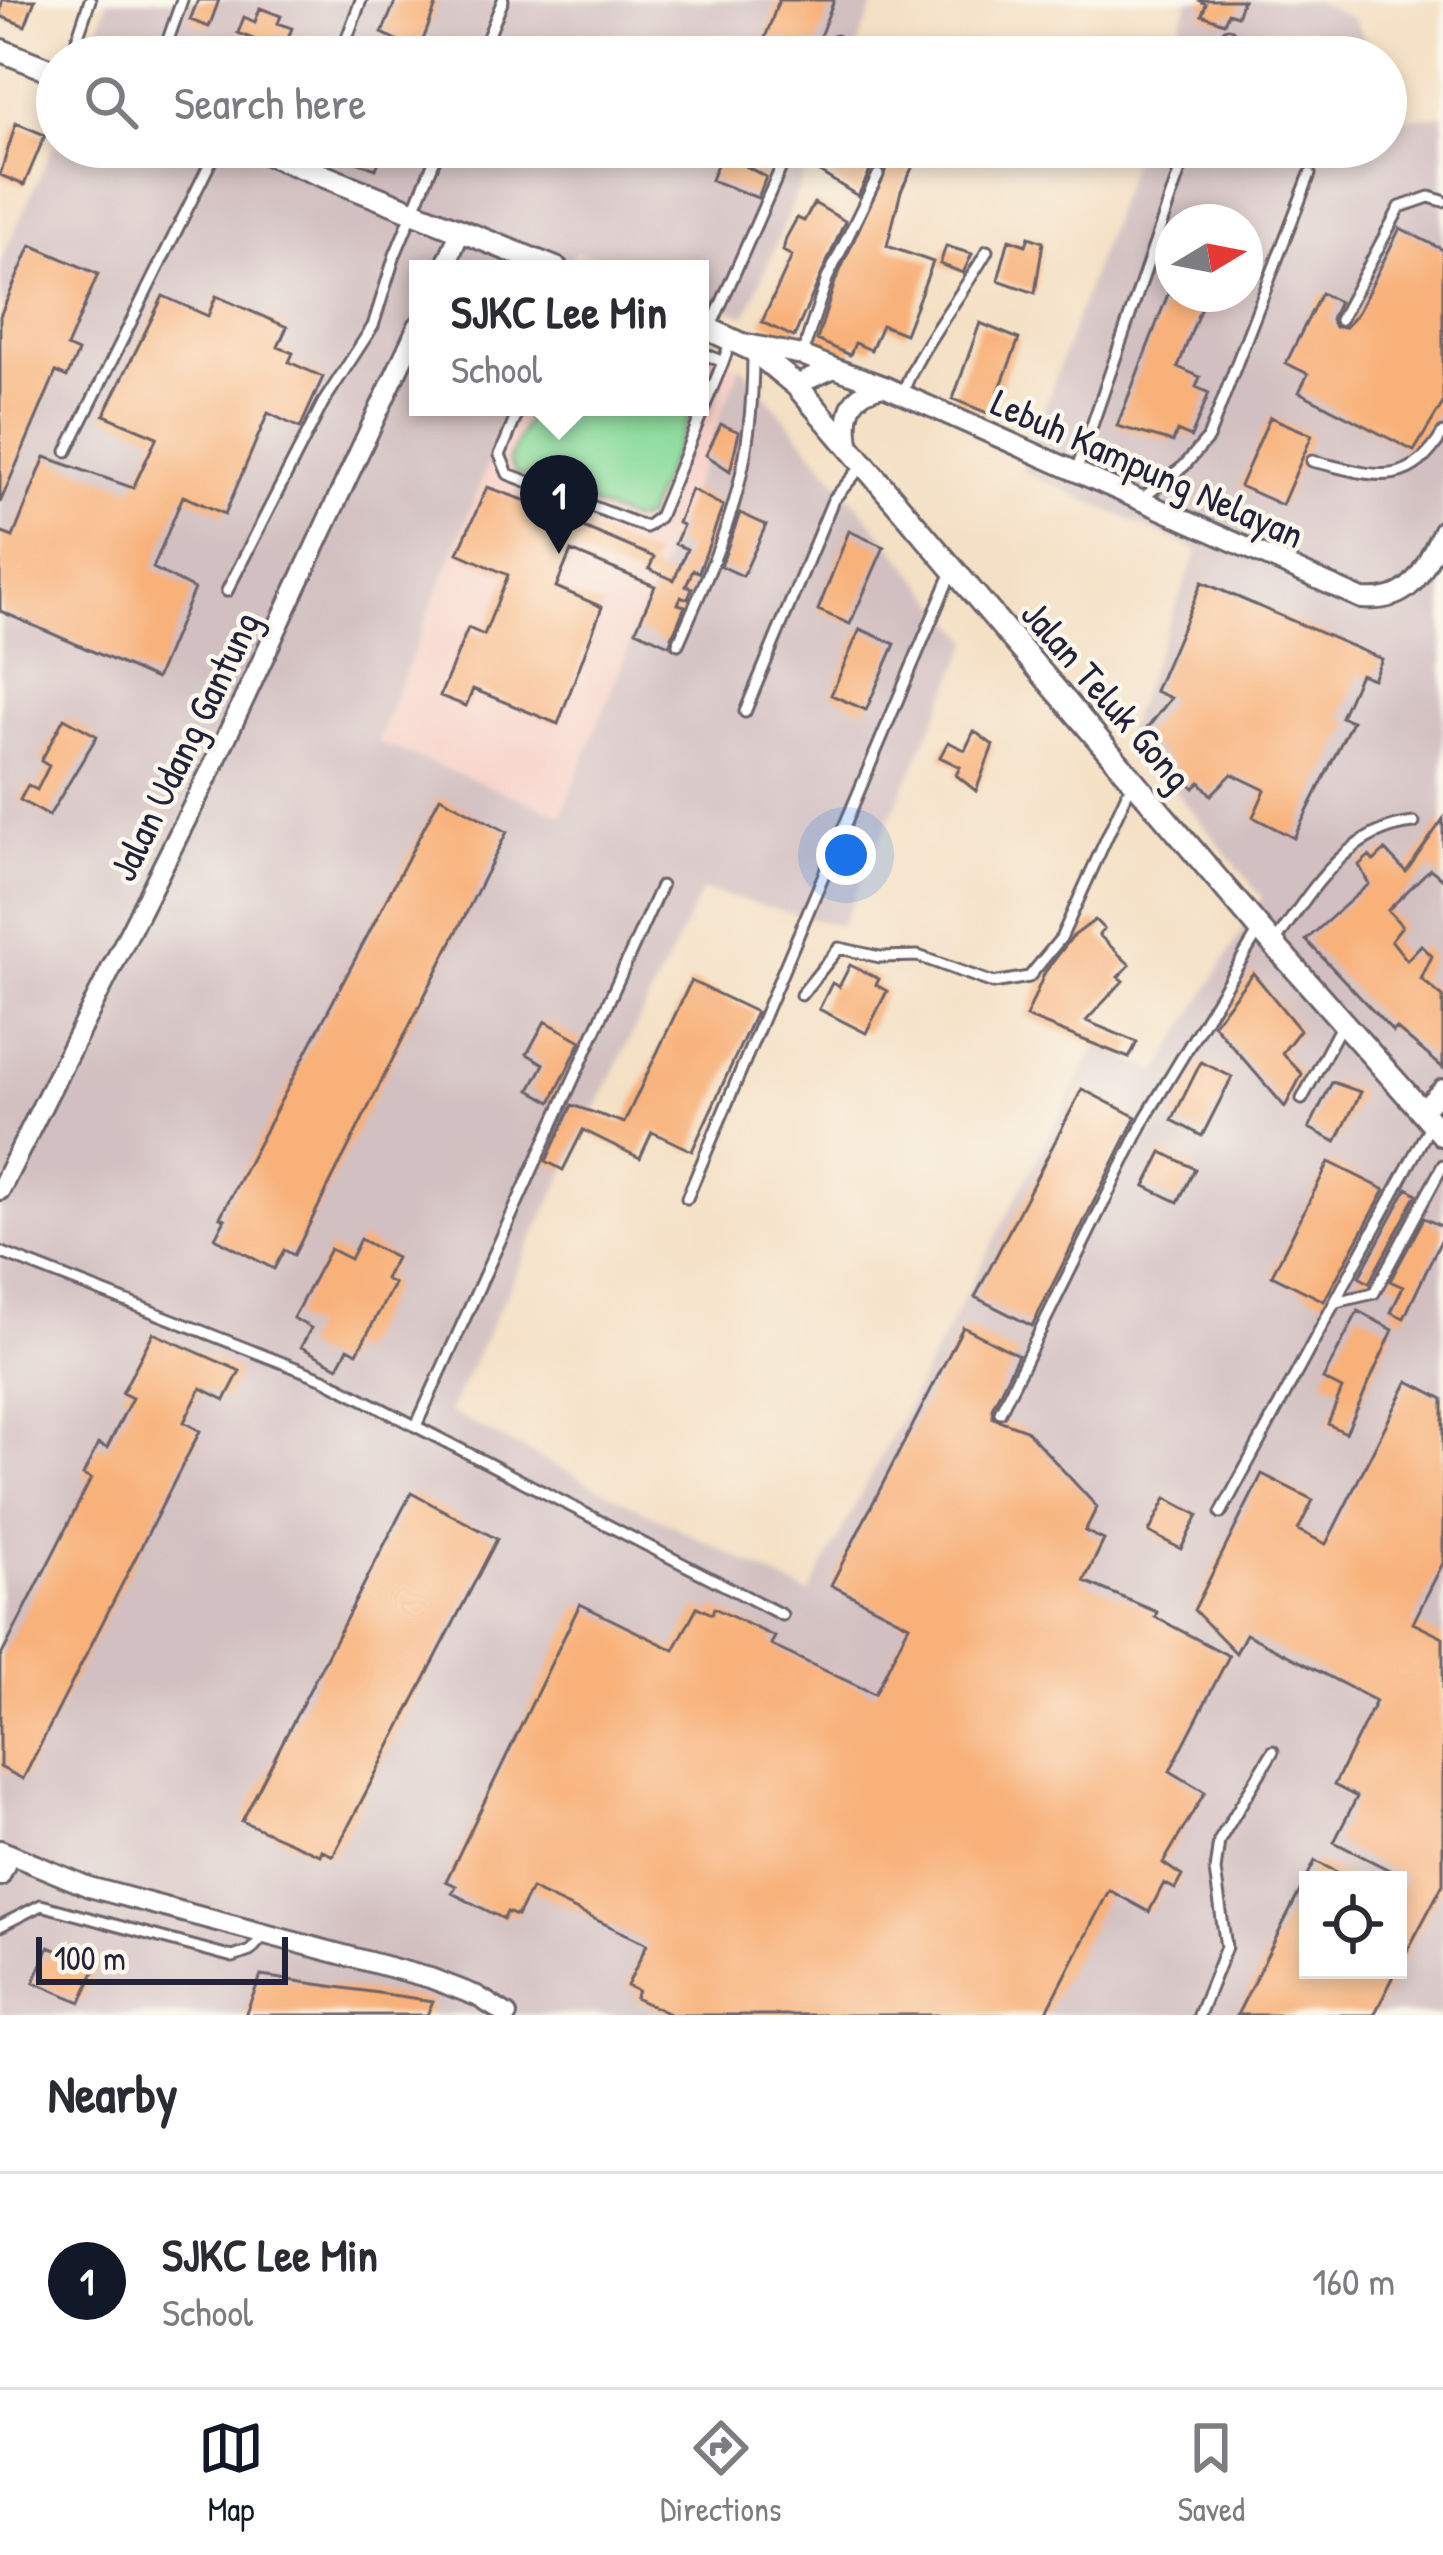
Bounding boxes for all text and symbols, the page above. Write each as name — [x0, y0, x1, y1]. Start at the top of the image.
search box — [36, 36, 1407, 168]
icon: search — [78, 69, 144, 135]
text: Search here — [174, 72, 366, 133]
north arrow — [1155, 204, 1263, 312]
popup — [409, 260, 709, 416]
text: SJKC Lee Min — [451, 281, 667, 342]
text: School — [451, 342, 542, 395]
street label: Lebuh Kampung Nelayan — [984, 375, 1313, 560]
pin: 1 — [520, 455, 598, 554]
street label: Jalan Teluk Gong — [1010, 588, 1205, 801]
street label: Jalan Udang Gantung — [95, 602, 272, 889]
your location — [816, 825, 876, 885]
map controls — [1299, 1871, 1407, 1979]
button: locate — [1299, 1871, 1407, 1979]
scale bar — [36, 1931, 288, 1984]
text: 100 m — [54, 1936, 126, 1980]
text: Nearby — [48, 2059, 178, 2128]
text: SJKC Lee Min — [162, 2224, 378, 2285]
text: 1 — [80, 2254, 94, 2307]
text: 160 m — [1312, 2254, 1395, 2307]
text: School — [162, 2285, 253, 2338]
tab: Map — [198, 2415, 264, 2531]
tab: Directions — [660, 2415, 782, 2531]
tab: Saved — [1178, 2415, 1245, 2531]

